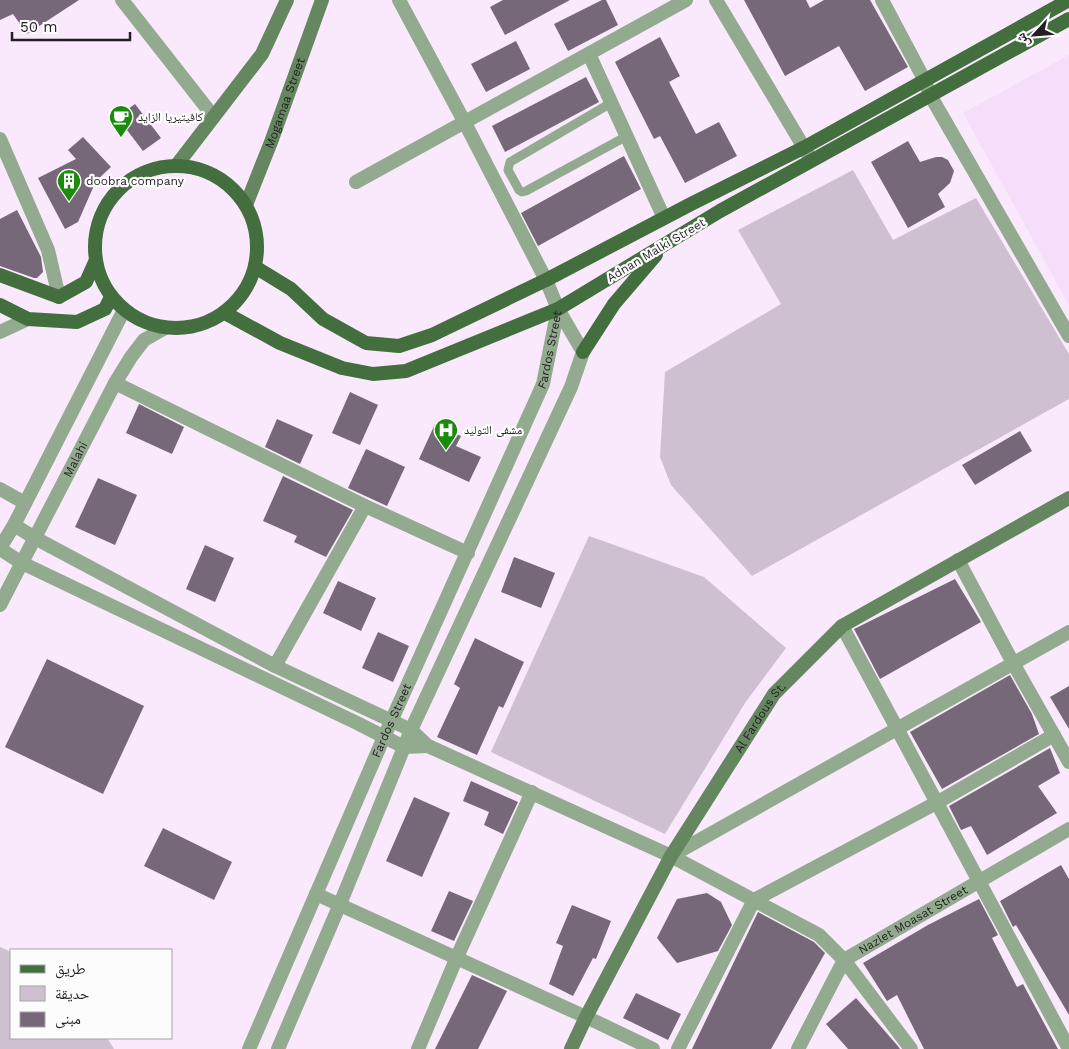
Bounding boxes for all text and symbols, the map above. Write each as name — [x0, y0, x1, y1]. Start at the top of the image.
scale bar — [12, 10, 130, 42]
north arrow — [1009, 10, 1059, 60]
text: 50 m — [20, 18, 57, 36]
text: ش — [1012, 30, 1034, 51]
street label: Mogamaa Street — [262, 56, 308, 151]
cafe icon: كافيتيريا الزايد — [108, 104, 134, 138]
place label: كافيتيريا الزايد — [138, 110, 203, 124]
building icon: doobra company — [56, 168, 82, 202]
place label: doobra company — [86, 174, 185, 188]
street label: Adnan Malki Street — [604, 215, 708, 285]
street label: Fardos Street — [535, 309, 565, 391]
hospital icon: مشفى التوليد — [433, 417, 459, 451]
place label: مشفى التوليد — [464, 423, 522, 437]
street label: Malahi — [60, 439, 90, 480]
street label: Al Fardous St. — [731, 679, 789, 755]
street label: Fardos Street — [369, 681, 414, 760]
street label: Nazlet Moasat Street — [856, 883, 970, 957]
legend — [10, 949, 172, 1039]
text: طريق — [55, 960, 86, 979]
text: حديقة — [55, 985, 90, 1003]
text: مبنى — [55, 1010, 81, 1029]

